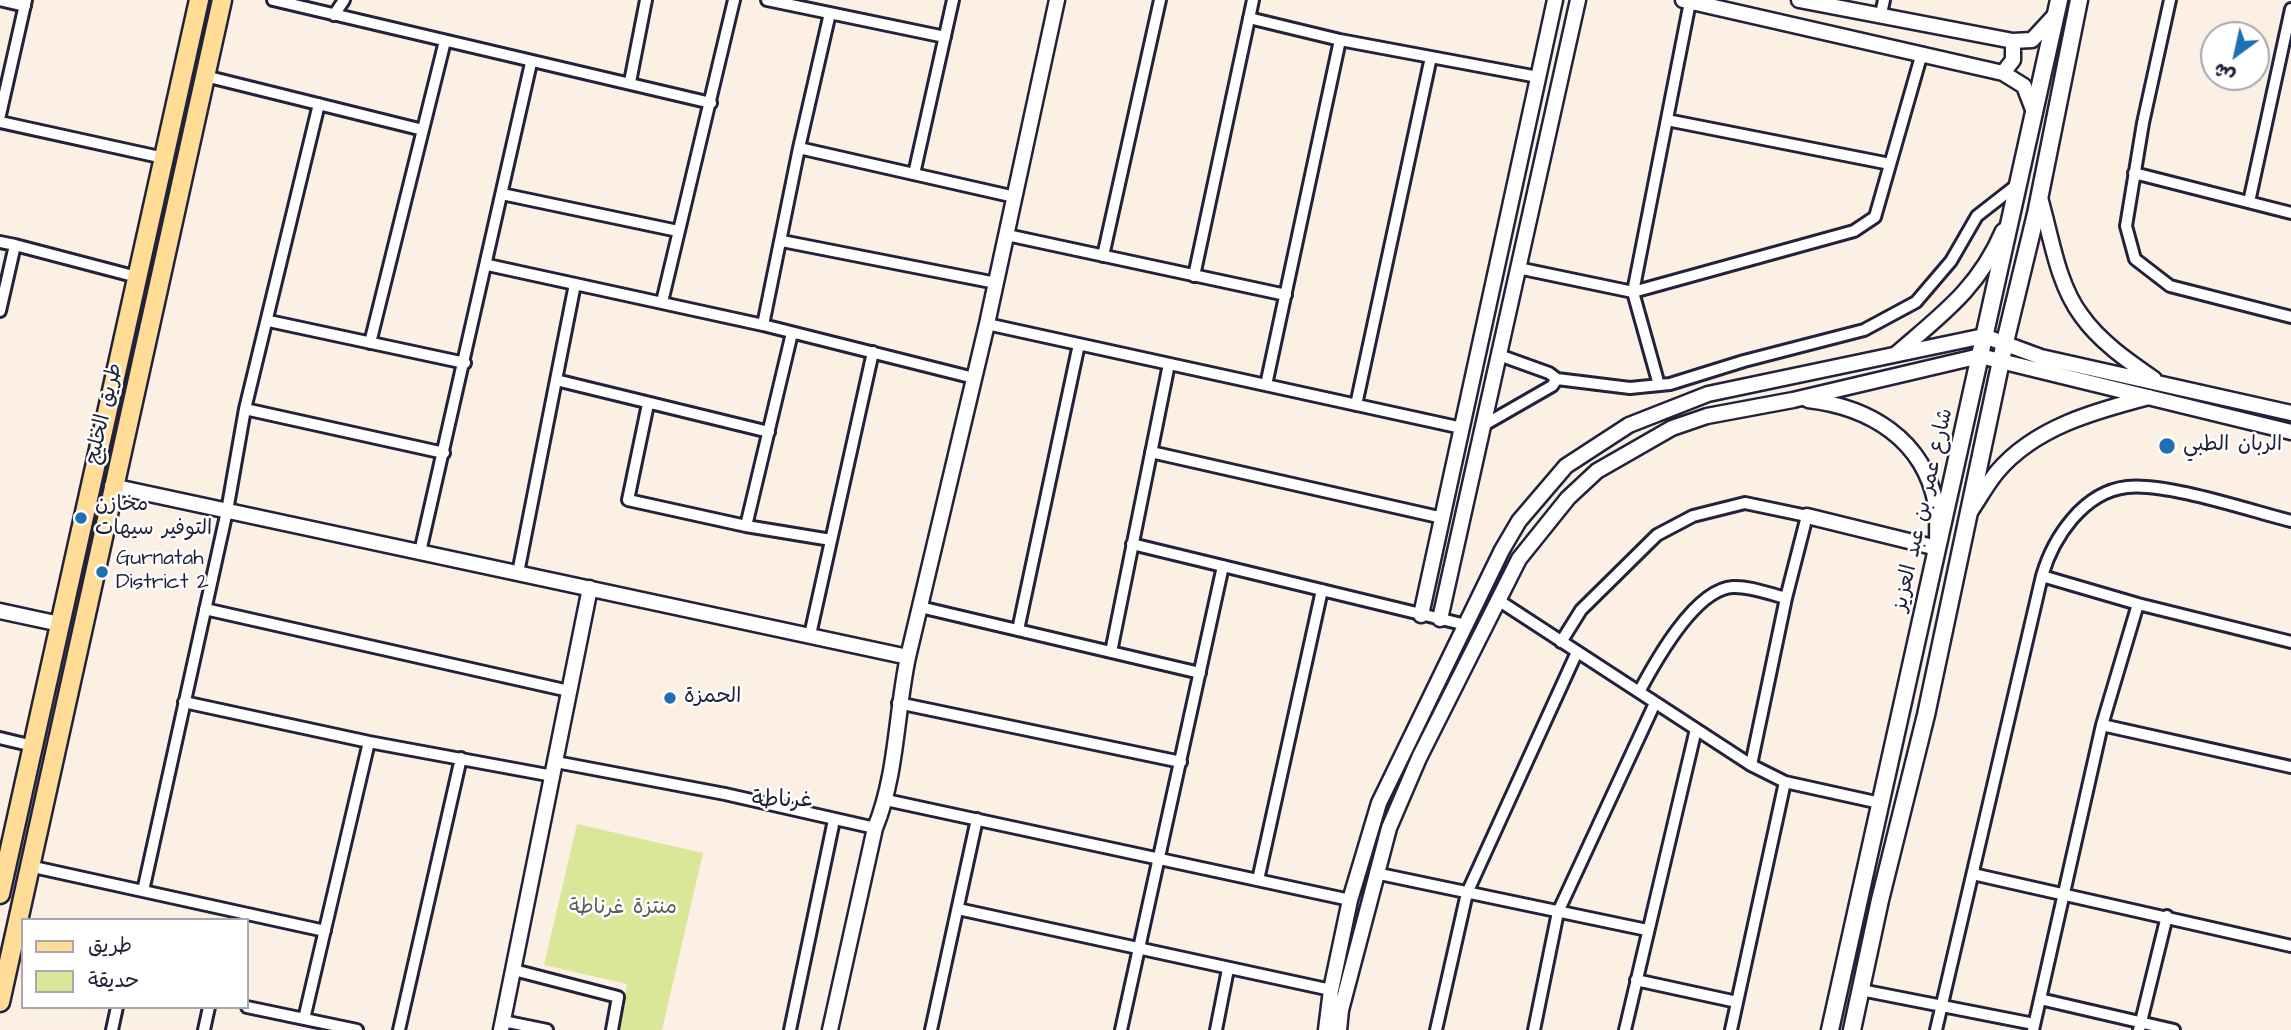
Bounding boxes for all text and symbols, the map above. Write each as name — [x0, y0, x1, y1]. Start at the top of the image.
north arrow — [2200, 21, 2270, 91]
text: ش — [2208, 55, 2240, 89]
street label: طريق الخليج — [81, 361, 129, 467]
street label: شارع عمر بن عبد العزيز — [1888, 406, 1960, 614]
place label: الربان الطبي — [2183, 433, 2282, 459]
marker: الربان الطبي — [2157, 436, 2177, 456]
place label: مخازن التوفير سيهات — [95, 493, 212, 543]
marker: مخازن التوفير سيهات — [73, 510, 89, 526]
place label: Gurnatah District 2 — [116, 547, 209, 597]
marker: Gurnatah District 2 — [94, 564, 110, 580]
place label: الحمزة — [684, 685, 741, 711]
marker: الحمزة — [662, 690, 678, 706]
district label: غرناطة — [752, 787, 812, 815]
park label: منتزة غرناطة — [569, 896, 677, 922]
legend — [21, 918, 248, 1009]
text: طريق — [88, 931, 132, 960]
text: حديقة — [88, 966, 139, 995]

